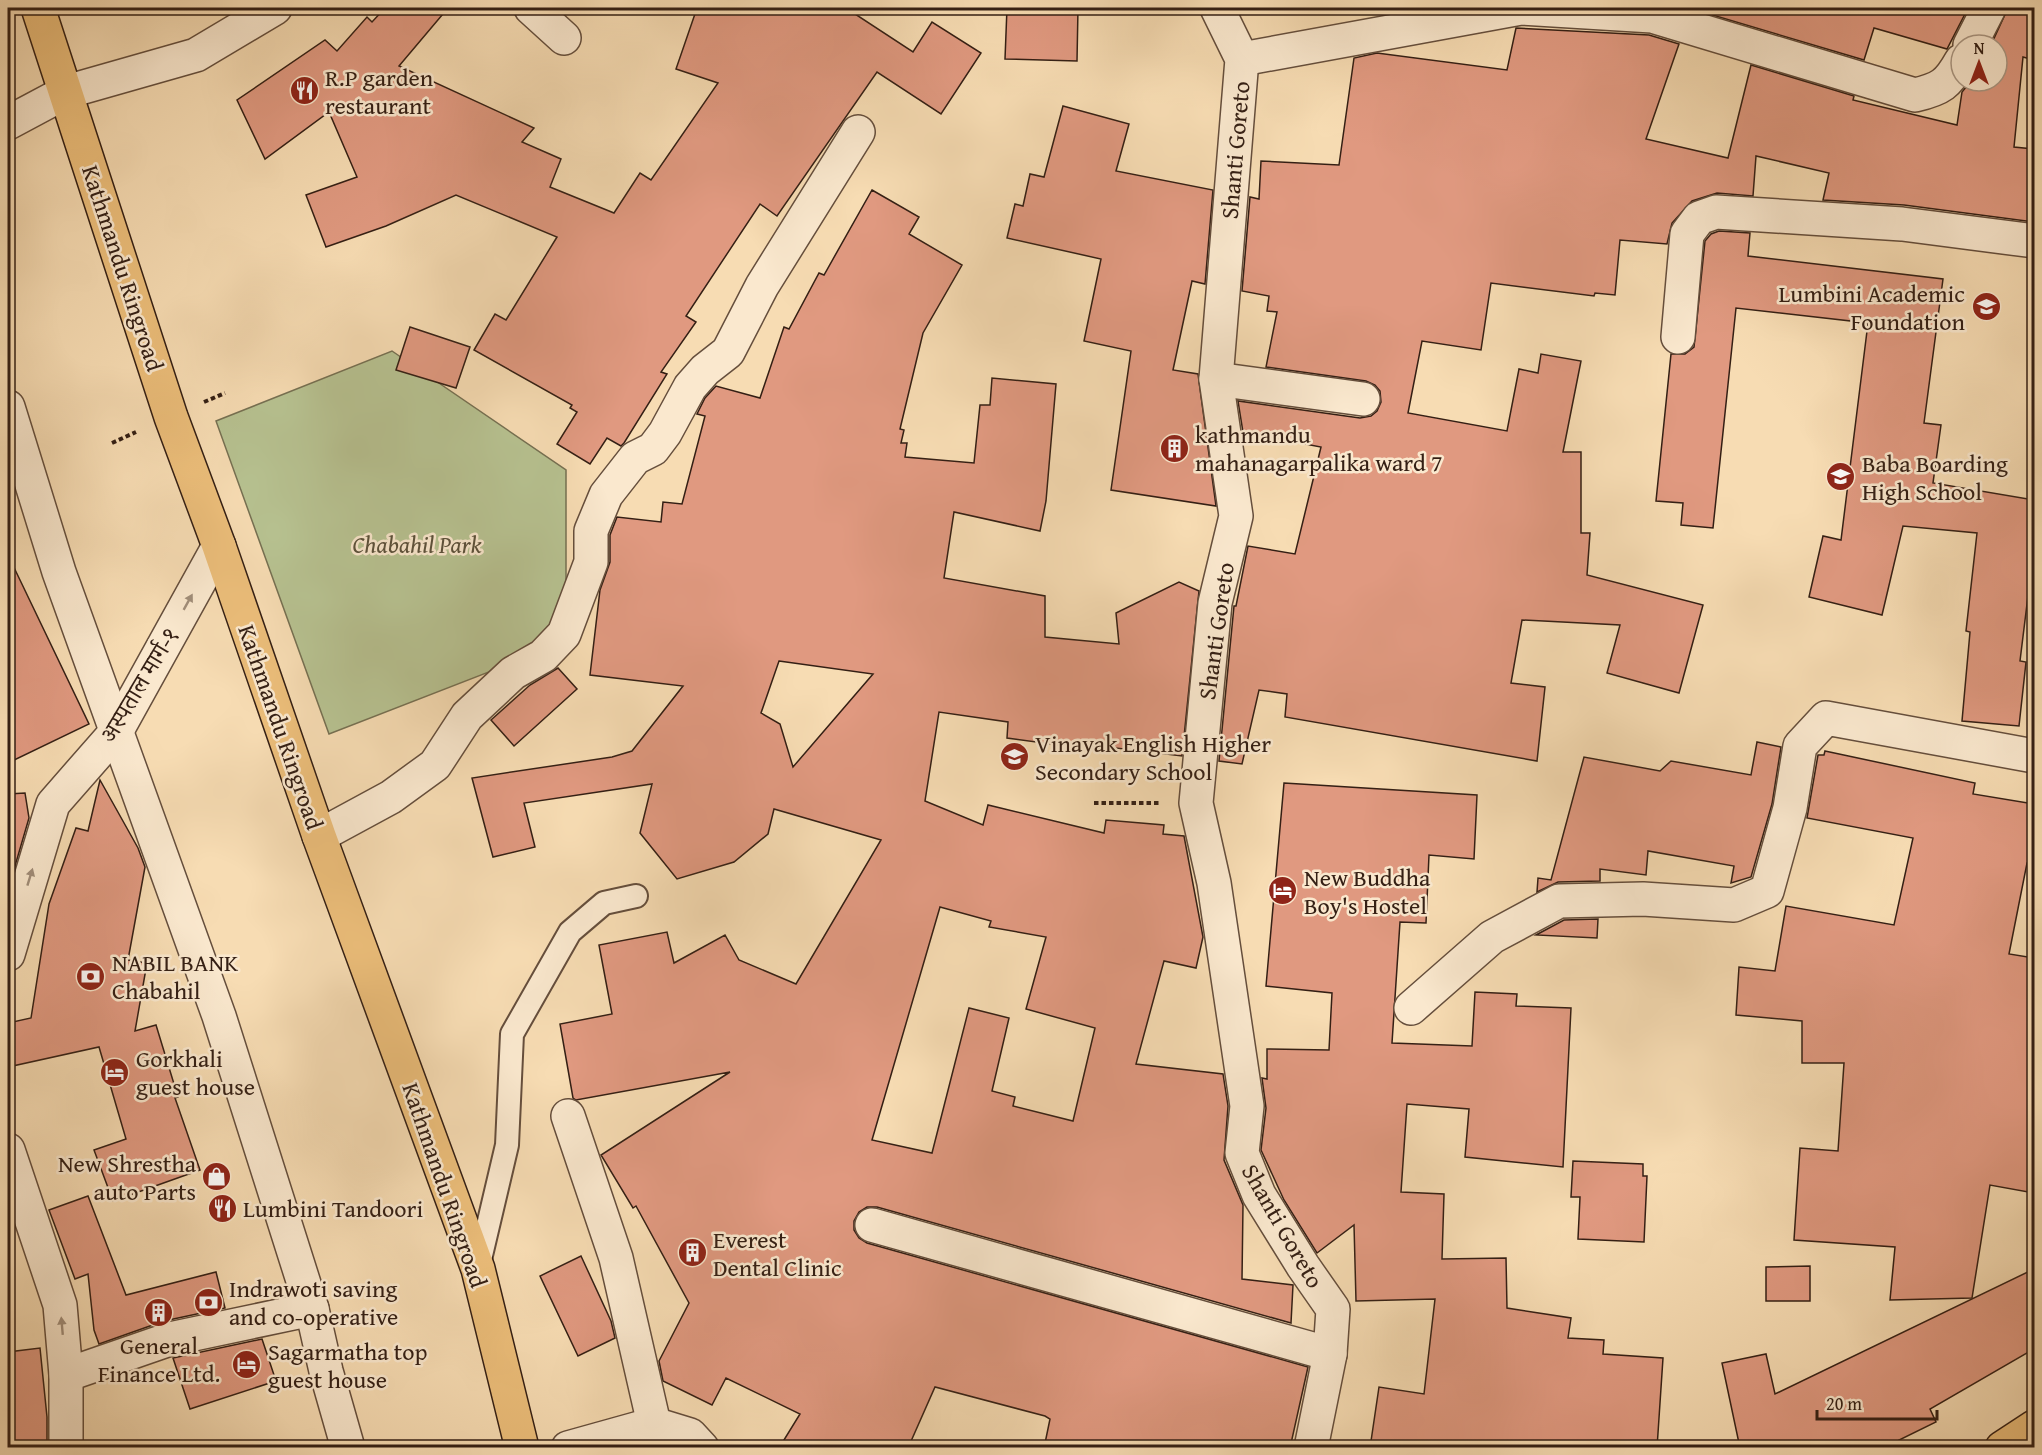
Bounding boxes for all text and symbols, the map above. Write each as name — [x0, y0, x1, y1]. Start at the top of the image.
north arrow — [1949, 33, 2009, 93]
text: N — [1974, 36, 1985, 60]
place label: R.P garden restaurant — [325, 60, 434, 123]
restaurant icon: R.P garden restaurant — [288, 75, 320, 107]
street label: Shanti Goreto — [1212, 80, 1258, 220]
street label: Kathmandu Ringroad — [73, 160, 173, 376]
place label: Lumbini Academic Foundation — [1778, 276, 1966, 339]
school or university icon: Lumbini Academic Foundation — [1970, 291, 2002, 323]
place label: kathmandu mahanagarpalika ward 7 — [1195, 417, 1443, 480]
building icon: kathmandu mahanagarpalika ward 7 — [1158, 432, 1190, 464]
place label: Baba Boarding High School — [1862, 446, 2008, 509]
school or university icon: Baba Boarding High School — [1825, 461, 1857, 493]
park label: Chabahil Park — [352, 527, 482, 562]
street label: Shanti Goreto — [1189, 560, 1243, 702]
one-way arrow — [183, 593, 193, 610]
street label: Kathmandu Ringroad — [229, 620, 333, 834]
street label: अस्पताल मार्ग-१ — [91, 621, 187, 749]
place label: Vinayak English Higher Secondary School — [1035, 726, 1271, 789]
school or university icon: Vinayak English Higher Secondary School — [998, 741, 1030, 773]
place label: New Buddha Boy's Hostel — [1304, 860, 1431, 923]
one-way arrow — [26, 868, 36, 886]
hotel icon: New Buddha Boy's Hostel — [1267, 875, 1299, 907]
place label: NABIL BANK Chabahil — [112, 945, 239, 1008]
bank icon: NABIL BANK Chabahil — [75, 960, 107, 992]
place label: Gorkhali guest house — [136, 1041, 255, 1104]
hotel icon: Gorkhali guest house — [99, 1056, 131, 1088]
street label: Kathmandu Ringroad — [393, 1078, 497, 1292]
place label: New Shrestha auto Parts — [58, 1146, 197, 1209]
street label: Shanti Goreto — [1233, 1157, 1333, 1295]
shop icon: New Shrestha auto Parts — [201, 1161, 233, 1193]
place label: Lumbini Tandoori — [243, 1191, 423, 1226]
restaurant icon: Lumbini Tandoori — [206, 1192, 238, 1224]
place label: Everest Dental Clinic — [713, 1222, 842, 1285]
building icon: Everest Dental Clinic — [676, 1237, 708, 1269]
place label: Indrawoti saving and co-operative — [229, 1271, 398, 1334]
bank icon: Indrawoti saving and co-operative — [192, 1286, 224, 1318]
building icon: General Finance Ltd. — [143, 1296, 175, 1328]
one-way arrow — [57, 1317, 67, 1336]
place label: General Finance Ltd. — [98, 1328, 220, 1391]
place label: Sagarmatha top guest house — [268, 1334, 427, 1397]
hotel icon: Sagarmatha top guest house — [231, 1349, 263, 1381]
scale bar — [1817, 1383, 1937, 1421]
text: 20 m — [1826, 1390, 1862, 1417]

